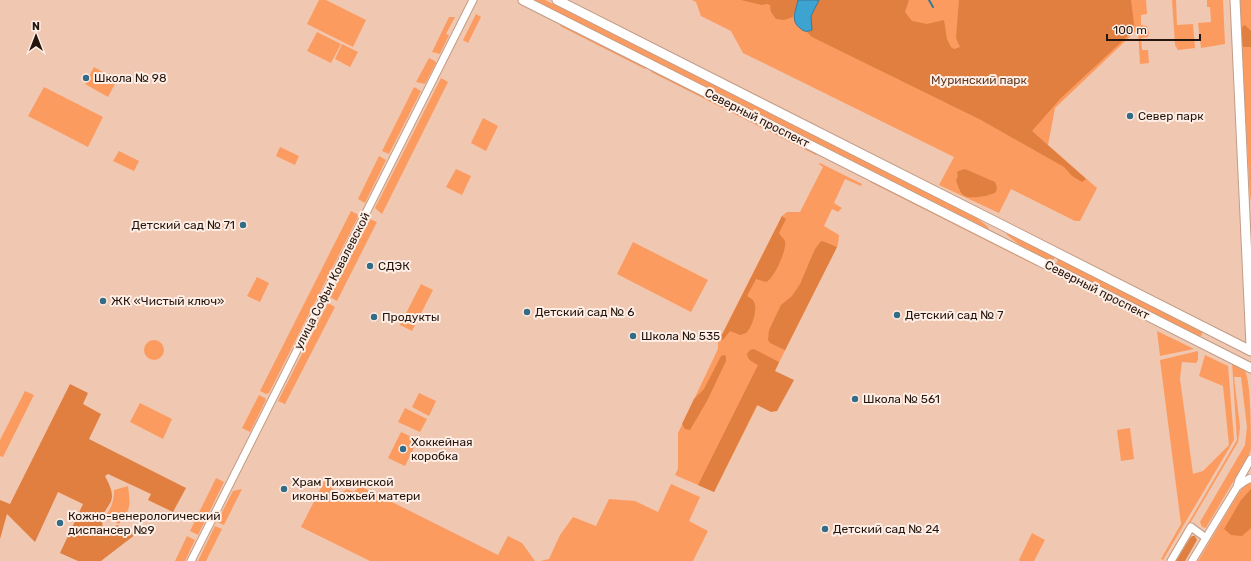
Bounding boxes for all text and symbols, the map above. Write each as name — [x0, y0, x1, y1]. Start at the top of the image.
north arrow — [16, 16, 56, 56]
scale bar — [1107, 16, 1200, 42]
text: N — [32, 20, 40, 33]
text: 100 m — [1113, 23, 1147, 37]
place label: Школа № 98 — [94, 71, 167, 85]
marker: Школа № 98 — [81, 73, 91, 83]
park label: Муринский парк — [931, 73, 1027, 87]
street label: Северный проспект — [702, 86, 812, 150]
place label: Север парк — [1138, 109, 1204, 123]
marker: Север парк — [1125, 111, 1135, 121]
street label: улица Софьи Ковалевской — [291, 210, 373, 352]
place label: Детский сад № 71 — [132, 218, 235, 232]
marker: Детский сад № 71 — [238, 220, 248, 230]
street label: Северный проспект — [1042, 258, 1152, 322]
place label: СДЭК — [378, 259, 410, 273]
marker: СДЭК — [365, 261, 375, 271]
place label: ЖК «Чистый ключ» — [111, 294, 224, 308]
marker: ЖК «Чистый ключ» — [98, 296, 108, 306]
place label: Детский сад № 6 — [535, 305, 634, 319]
marker: Детский сад № 6 — [522, 307, 532, 317]
place label: Детский сад № 7 — [905, 308, 1003, 322]
place label: Продукты — [382, 310, 439, 324]
marker: Детский сад № 7 — [892, 310, 902, 320]
marker: Продукты — [369, 312, 379, 322]
place label: Школа № 535 — [641, 329, 720, 343]
marker: Школа № 535 — [628, 331, 638, 341]
place label: Школа № 561 — [863, 392, 940, 406]
marker: Школа № 561 — [850, 394, 860, 404]
place label: Хоккейная коробка — [411, 435, 473, 463]
marker: Хоккейная коробка — [398, 444, 408, 454]
place label: Храм Тихвинской иконы Божьей матери — [292, 475, 420, 503]
marker: Храм Тихвинской иконы Божьей матери — [279, 484, 289, 494]
place label: Кожно-венерологический диспансер №9 — [68, 509, 221, 537]
marker: Кожно-венерологический диспансер №9 — [55, 518, 65, 528]
place label: Детский сад № 24 — [833, 522, 940, 536]
marker: Детский сад № 24 — [820, 524, 830, 534]

